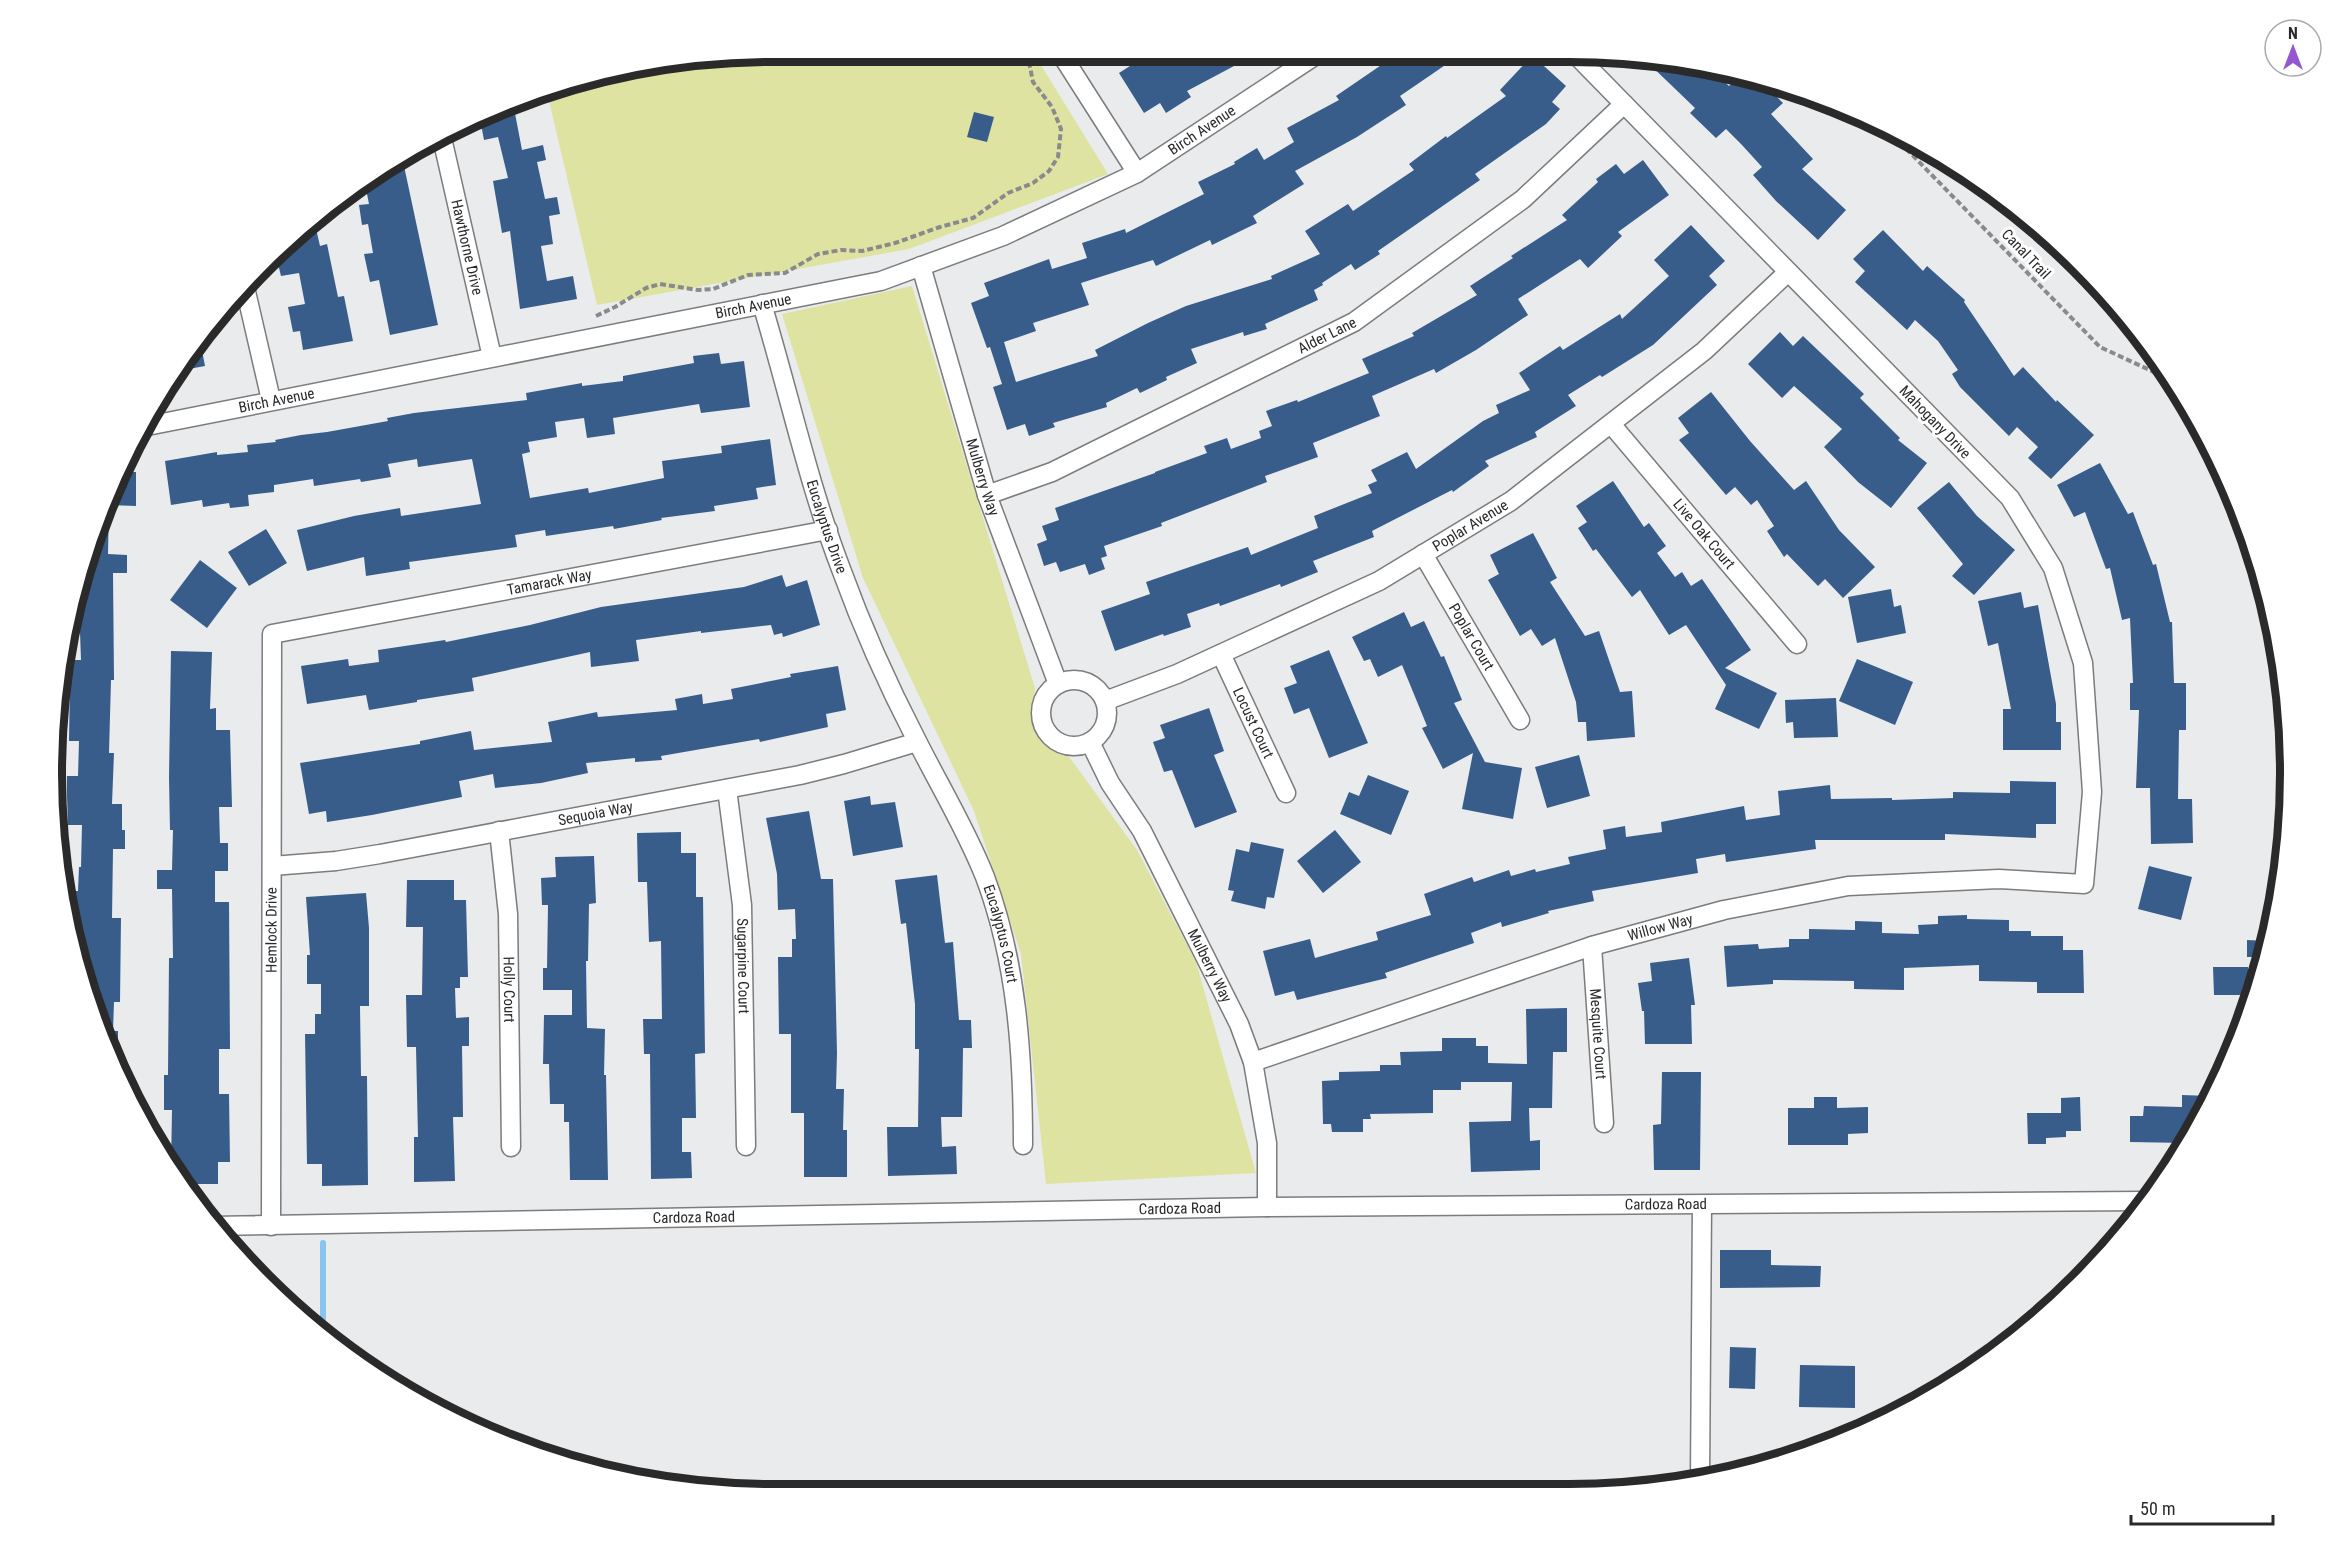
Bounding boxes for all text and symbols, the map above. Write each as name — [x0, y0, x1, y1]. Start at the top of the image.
north arrow — [2263, 18, 2323, 78]
text: N — [2288, 24, 2298, 43]
street label: Birch Avenue — [1165, 102, 1239, 159]
street label: Hawthorne Drive — [447, 198, 487, 297]
street label: Canal Trail — [1998, 225, 2054, 283]
street label: Birch Avenue — [714, 290, 793, 323]
street label: Alder Lane — [1295, 313, 1359, 358]
street label: Mahogany Drive — [1896, 382, 1974, 462]
street label: Birch Avenue — [237, 384, 316, 417]
street label: Mulberry Way — [962, 436, 1003, 518]
street label: Eucalyptus Drive — [803, 478, 851, 576]
street label: Live Oak Court — [1669, 495, 1739, 573]
street label: Poplar Avenue — [1429, 496, 1511, 555]
street label: Tamarack Way — [505, 565, 593, 599]
street label: Poplar Court — [1445, 600, 1498, 674]
street label: Locust Court — [1229, 684, 1278, 761]
street label: Sequoia Way — [557, 798, 634, 829]
street label: Eucalyptus Court — [980, 882, 1021, 984]
street label: Hemlock Drive — [262, 887, 281, 973]
street label: Willow Way — [1626, 910, 1695, 945]
street label: Sugarpine Court — [733, 918, 753, 1014]
street label: Mulberry Way — [1184, 926, 1236, 1005]
street label: Holly Court — [500, 956, 518, 1023]
street label: Mesquite Court — [1586, 988, 1610, 1080]
street label: Cardoza Road — [1625, 1195, 1707, 1214]
street label: Cardoza Road — [1138, 1199, 1221, 1218]
street label: Cardoza Road — [653, 1208, 735, 1227]
scale bar — [2131, 1488, 2274, 1526]
text: 50 m — [2140, 1498, 2175, 1519]

